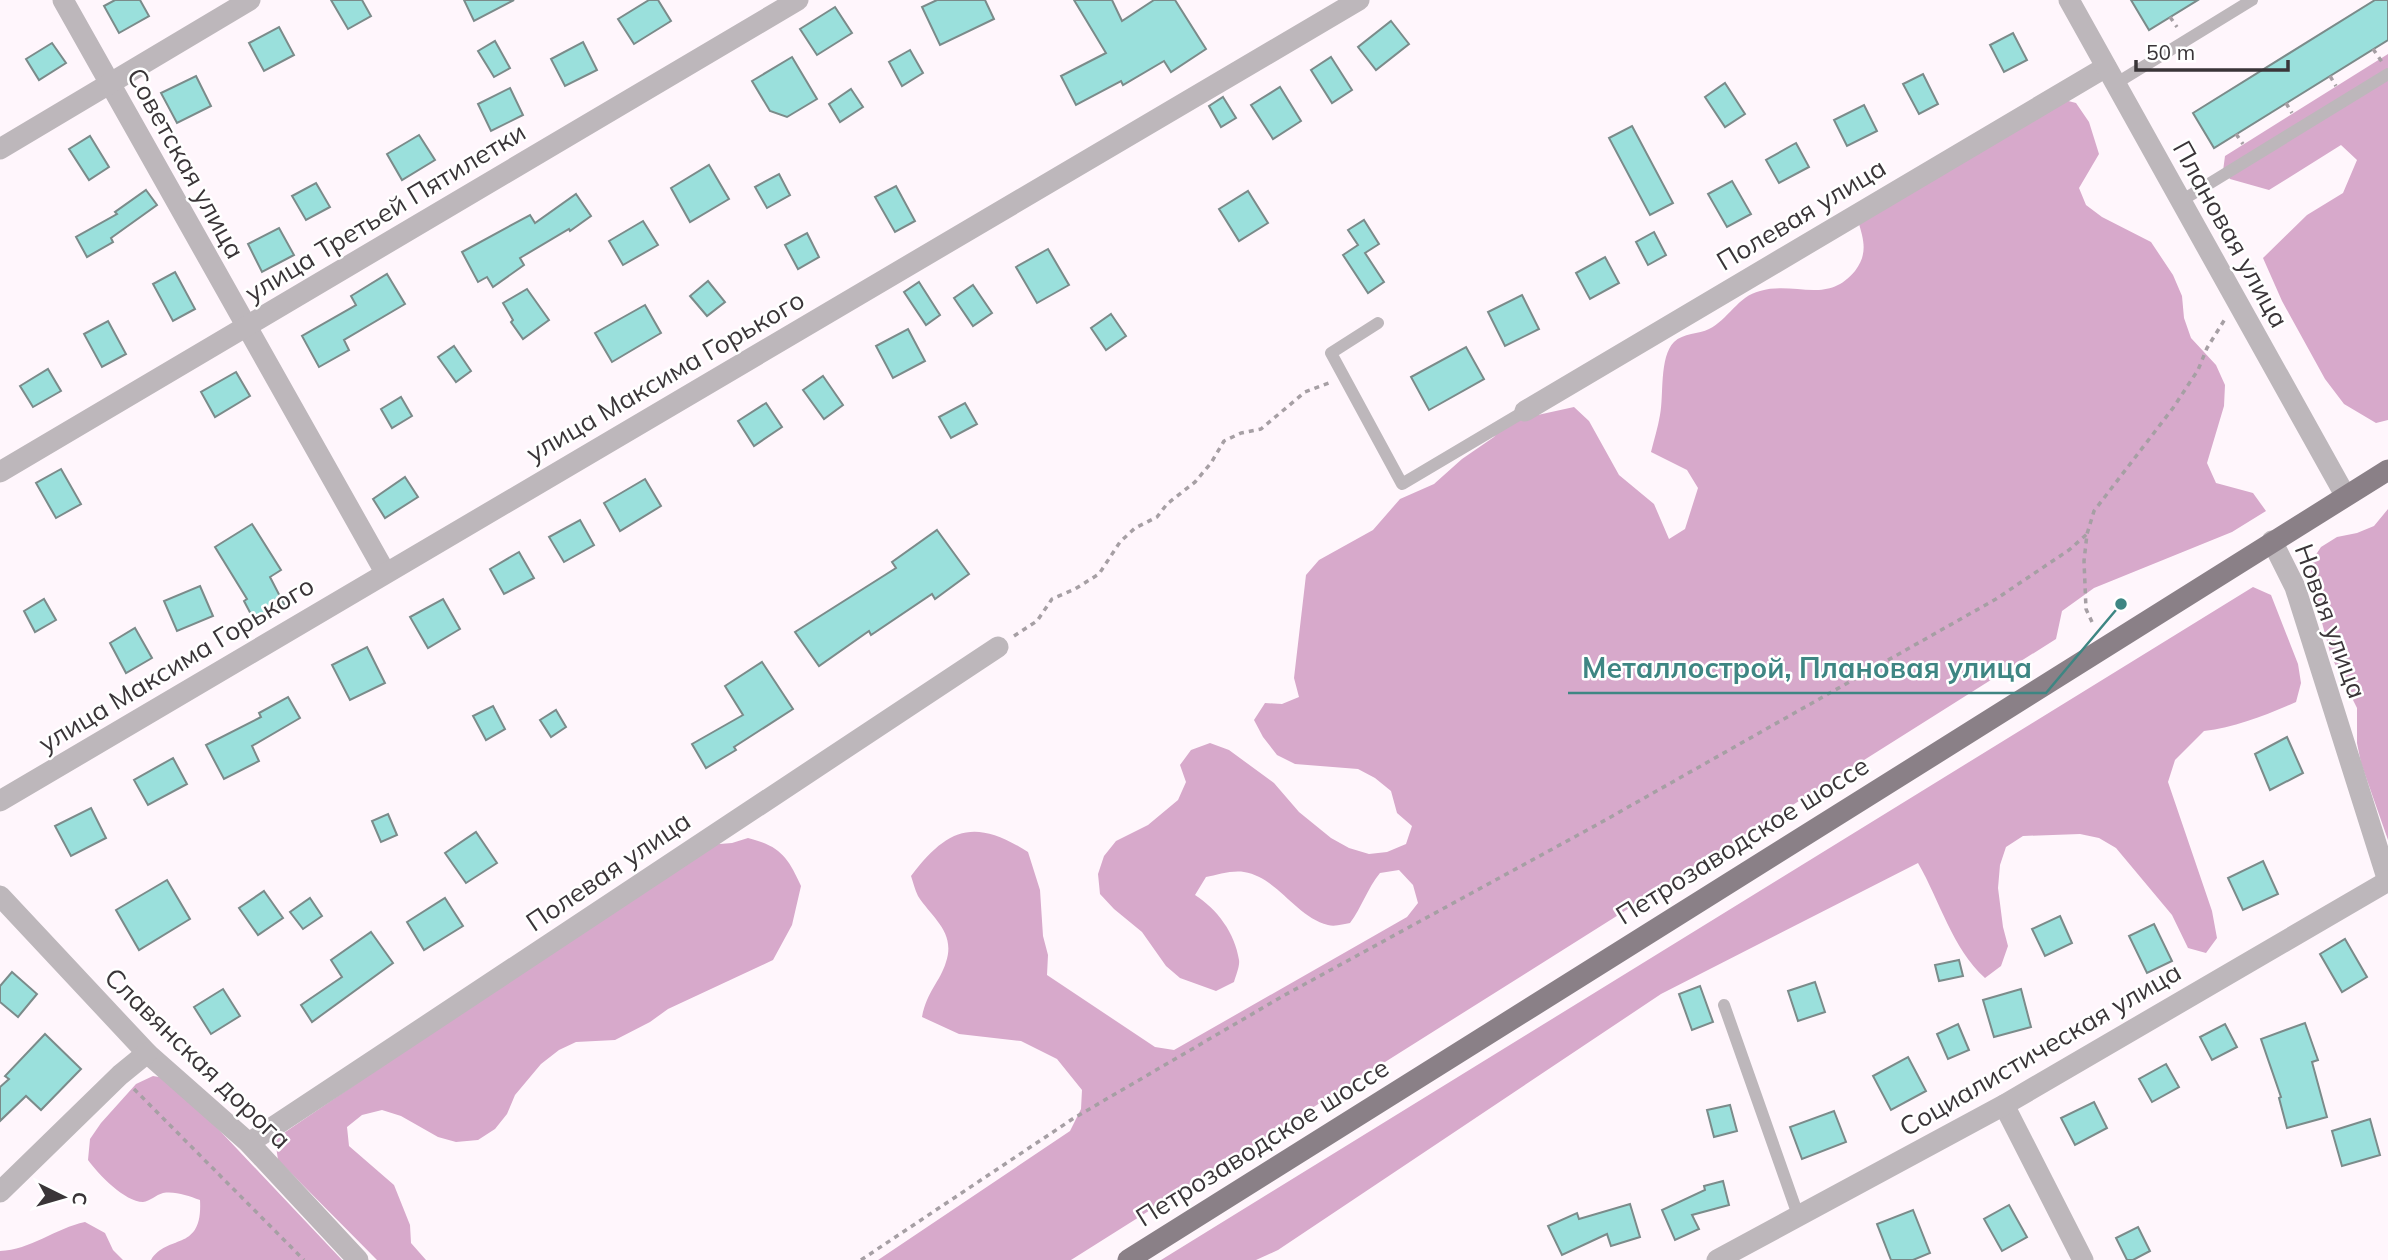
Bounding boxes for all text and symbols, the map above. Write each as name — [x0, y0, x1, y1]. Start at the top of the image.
scale bar — [2136, 28, 2288, 72]
text: 50 m — [2146, 39, 2195, 65]
street label: Советская улица — [120, 62, 252, 264]
street label: улица Третьей Пятилетки — [239, 115, 531, 309]
street label: Плановая улица — [2166, 135, 2296, 333]
street label: Полевая улица — [1710, 151, 1892, 277]
street label: улица Максима Горького — [520, 283, 810, 469]
street label: Новая улица — [2288, 539, 2374, 703]
street label: улица Максима Горького — [32, 569, 320, 759]
callout: Металлострой, Плановая улица — [1568, 644, 2046, 693]
text: Металлострой, Плановая улица — [1582, 650, 2032, 685]
street label: Петрозаводское шоссе — [1609, 749, 1875, 931]
street label: Полевая улица — [519, 804, 697, 938]
street label: Социалистическая улица — [1893, 955, 2187, 1143]
street label: Славянская дорога — [98, 960, 298, 1156]
street label: Петрозаводское шоссе — [1129, 1051, 1395, 1233]
north arrow — [28, 1162, 98, 1232]
text: С — [67, 1191, 92, 1206]

